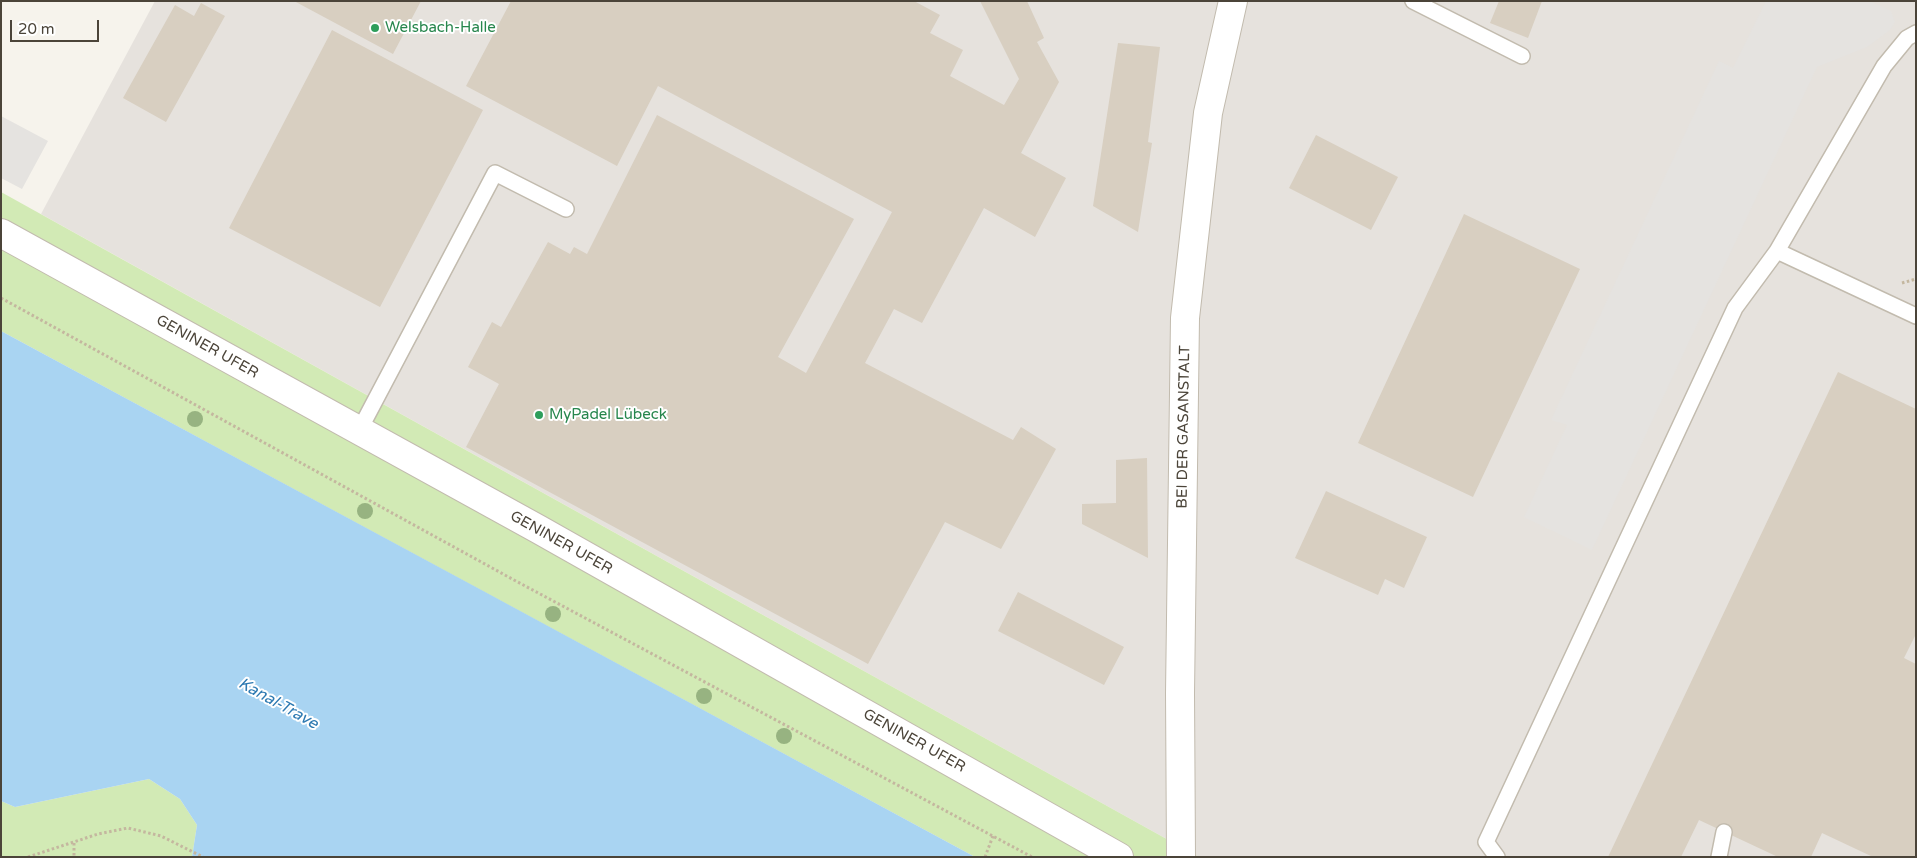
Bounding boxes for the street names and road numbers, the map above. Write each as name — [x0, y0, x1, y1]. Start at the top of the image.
street label: GENINER UFER — [153, 311, 261, 383]
street label: BEI DER GASANSTALT — [1174, 345, 1194, 509]
street label: GENINER UFER — [507, 507, 615, 579]
street label: GENINER UFER — [860, 705, 968, 777]

